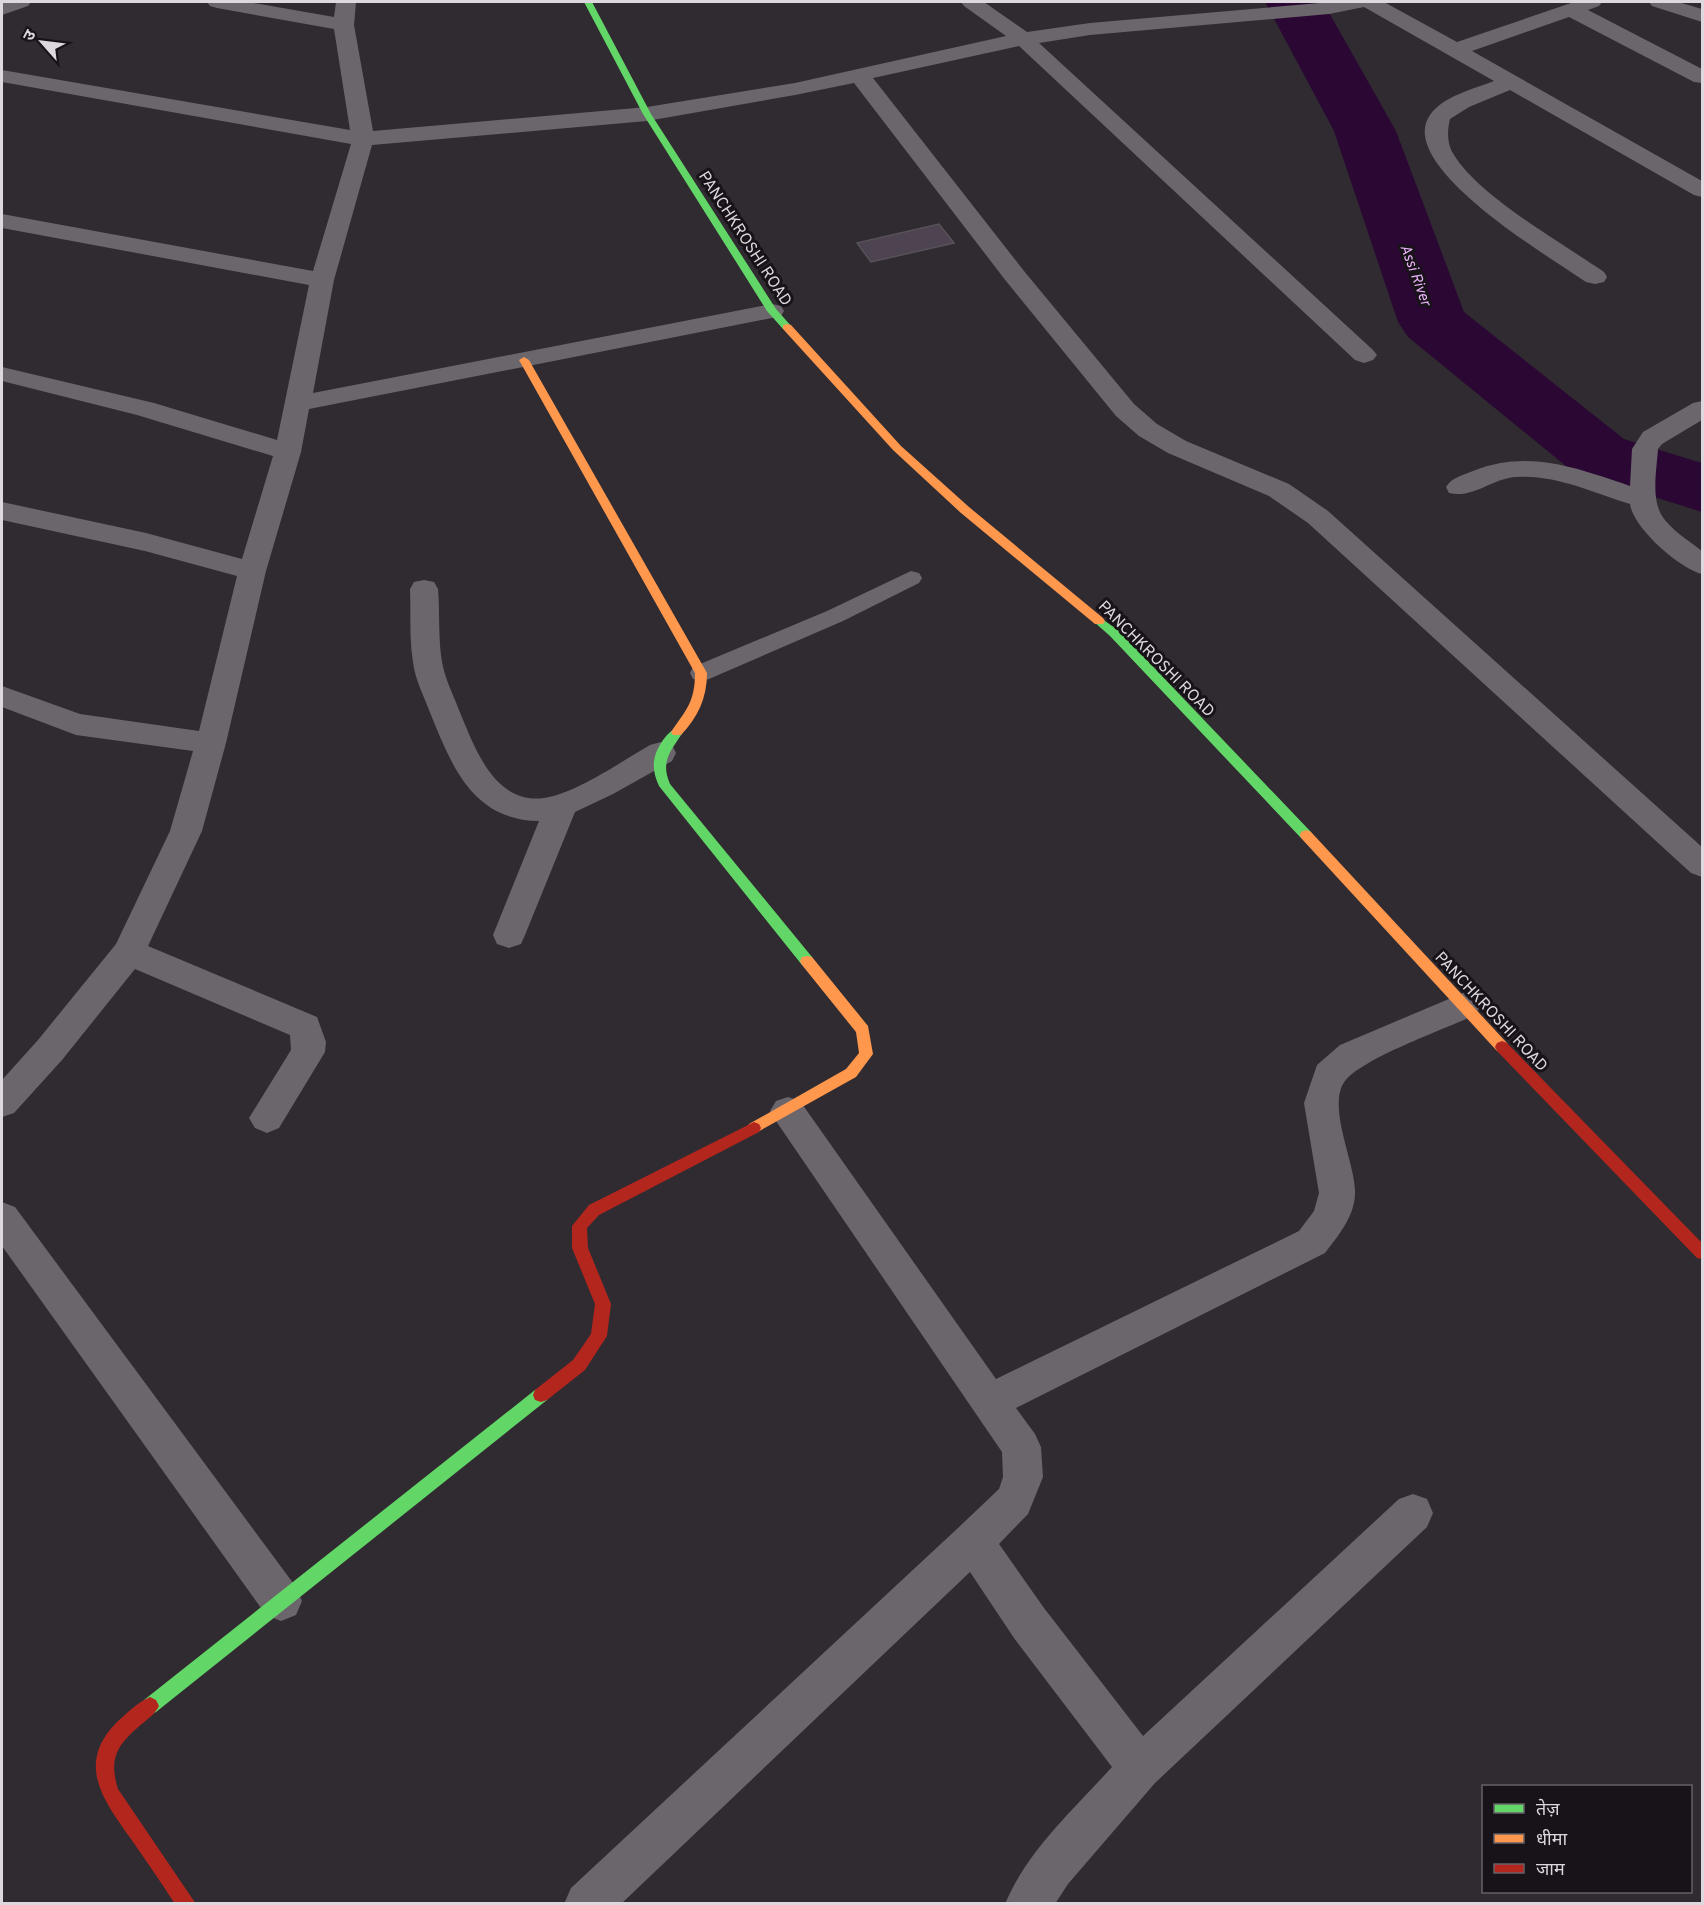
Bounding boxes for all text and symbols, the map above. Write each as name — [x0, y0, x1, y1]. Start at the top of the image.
north arrow — [12, 12, 72, 72]
text: उ — [19, 27, 42, 45]
street label: PANCHKROSHI ROAD — [693, 168, 795, 310]
water label: Assi River — [1395, 242, 1435, 310]
street label: PANCHKROSHI ROAD — [1093, 597, 1218, 722]
street label: PANCHKROSHI ROAD — [1430, 948, 1551, 1076]
legend — [1482, 1785, 1692, 1893]
text: तेज़ — [1536, 1798, 1560, 1822]
text: धीमा — [1536, 1829, 1567, 1852]
text: जाम — [1536, 1859, 1566, 1882]

